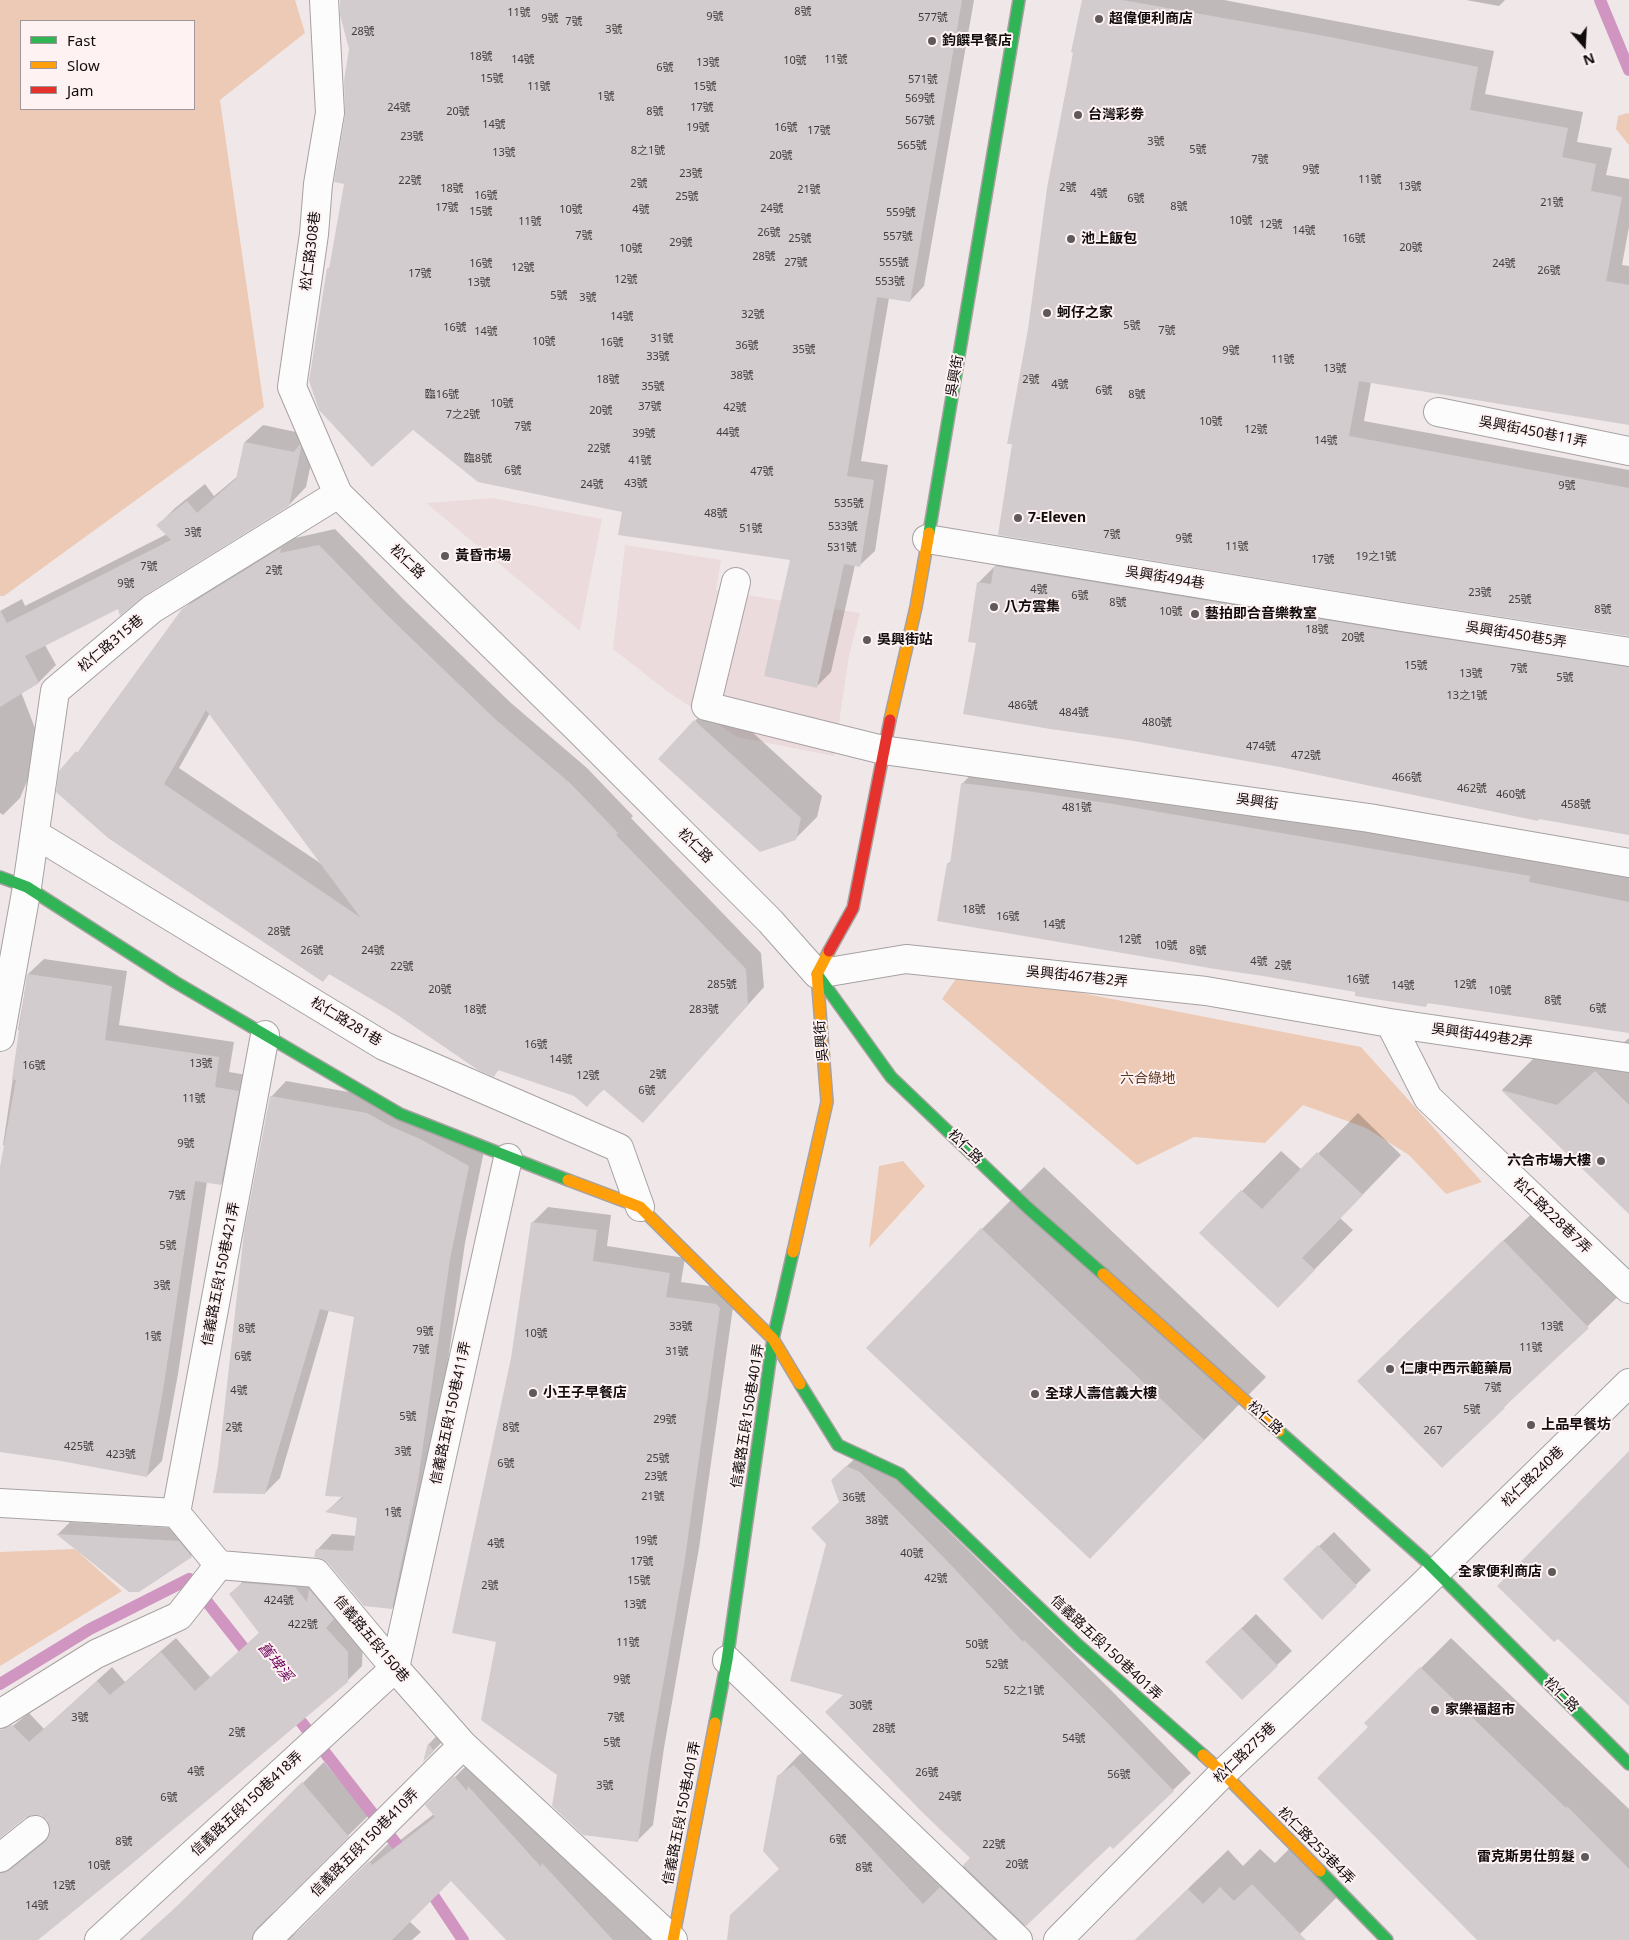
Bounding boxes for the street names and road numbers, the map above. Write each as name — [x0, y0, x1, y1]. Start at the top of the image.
street label: 松仁路308巷 — [298, 210, 324, 292]
street label: 吳興街 — [943, 354, 967, 398]
street label: 吳興街450巷11弄 — [1477, 413, 1589, 451]
street label: 松仁路 — [386, 541, 428, 583]
street label: 吳興街494巷 — [1124, 563, 1206, 593]
street label: 松仁路315巷 — [75, 612, 147, 676]
street label: 吳興街450巷5弄 — [1464, 619, 1568, 651]
street label: 吳興街 — [1235, 791, 1279, 813]
street label: 松仁路 — [674, 825, 716, 867]
street label: 吳興街467巷2弄 — [1025, 963, 1129, 991]
street label: 松仁路281巷 — [307, 994, 385, 1050]
street label: 吳興街 — [812, 1019, 832, 1063]
street label: 吳興街449巷2弄 — [1430, 1021, 1534, 1051]
street label: 松仁路 — [944, 1126, 986, 1168]
street label: 松仁路228巷7弄 — [1509, 1175, 1595, 1257]
street label: 信義路五段150巷421弄 — [199, 1201, 243, 1347]
street label: 信義路五段150巷411弄 — [428, 1340, 474, 1486]
street label: 信義路五段150巷401弄 — [728, 1343, 768, 1489]
street label: 松仁路 — [1244, 1398, 1286, 1438]
street label: 松仁路240巷 — [1498, 1443, 1568, 1511]
street label: 信義路五段150巷 — [330, 1592, 412, 1686]
street label: 信義路五段150巷401弄 — [1047, 1592, 1165, 1704]
street label: 松仁路 — [1540, 1674, 1582, 1716]
street label: 松仁路275巷 — [1210, 1719, 1280, 1787]
street label: 信義路五段150巷401弄 — [660, 1740, 704, 1886]
street label: 信義路五段150巷418弄 — [188, 1748, 306, 1860]
street label: 信義路五段150巷410弄 — [307, 1785, 423, 1901]
street label: 松仁路253巷4弄 — [1274, 1804, 1358, 1888]

